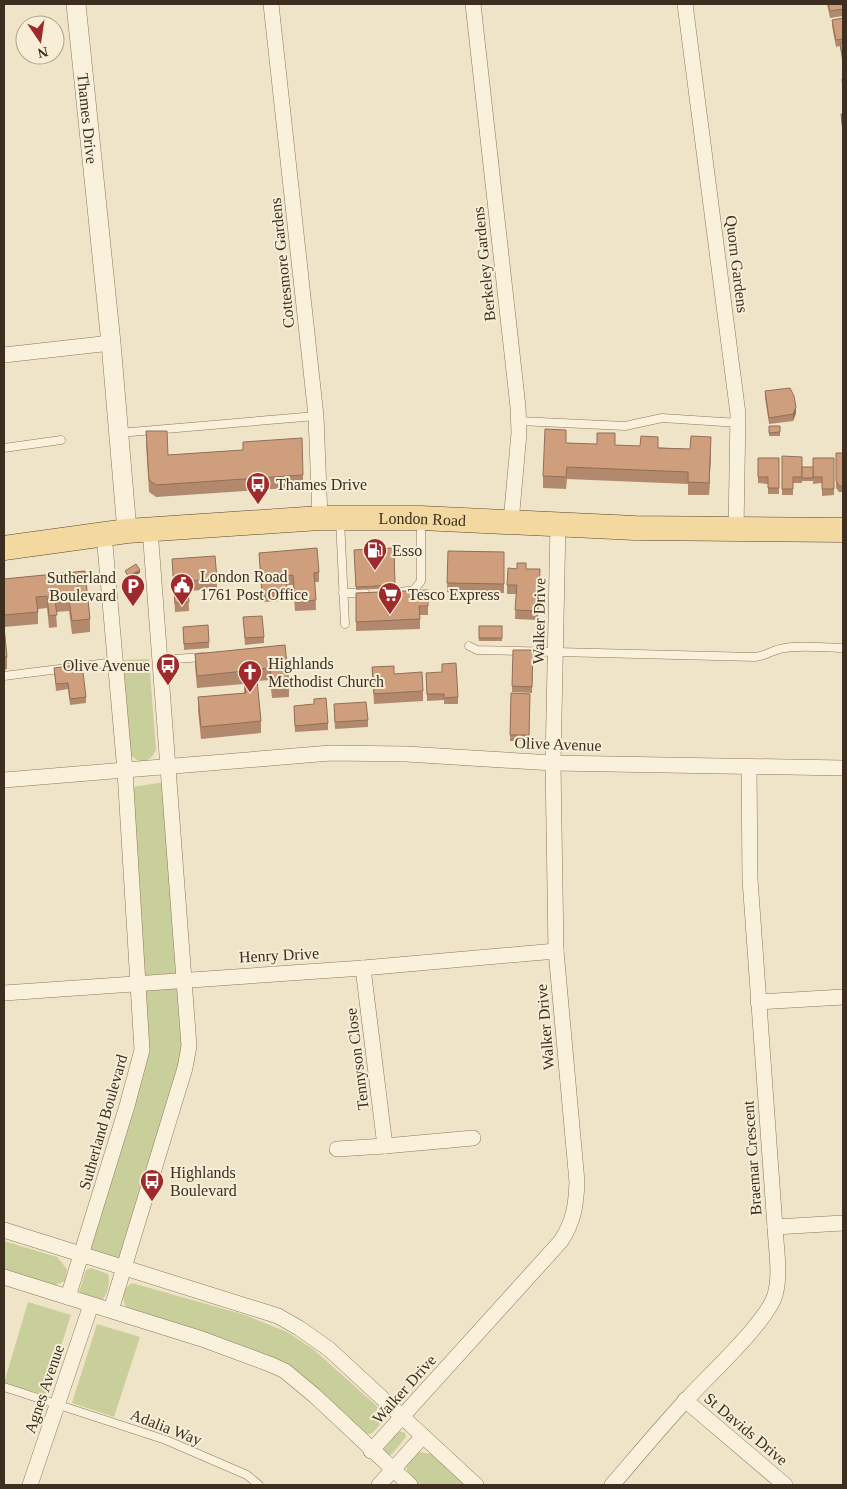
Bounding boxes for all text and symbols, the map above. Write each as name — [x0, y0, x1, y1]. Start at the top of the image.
north arrow — [15, 15, 65, 65]
text: N — [36, 44, 49, 61]
street label: Thames Drive — [75, 72, 101, 165]
street label: Cottesmore Gardens — [267, 197, 297, 329]
street label: Berkeley Gardens — [470, 206, 499, 322]
street label: Quorn Gardens — [723, 214, 751, 314]
bus stop icon: Thames Drive — [245, 471, 271, 505]
place label: Thames Drive — [276, 476, 367, 493]
street label: London Road — [379, 509, 467, 529]
fuel station icon: Esso — [362, 537, 388, 571]
place label: Esso — [392, 542, 422, 559]
place label: London Road 1761 Post Office — [200, 568, 308, 603]
place label: Sutherland Boulevard — [47, 569, 116, 604]
public building icon: London Road 1761 Post Office — [169, 572, 195, 606]
parking icon: Sutherland Boulevard — [120, 573, 146, 607]
street label: Walker Drive — [530, 578, 548, 664]
supermarket icon: Tesco Express — [377, 581, 403, 615]
place label: Tesco Express — [408, 586, 500, 604]
bus stop icon: Olive Avenue — [155, 652, 181, 686]
place label: Highlands Methodist Church — [268, 655, 384, 690]
place label: Olive Avenue — [63, 657, 150, 674]
church icon: Highlands Methodist Church — [237, 659, 263, 693]
street label: Olive Avenue — [514, 734, 602, 754]
street label: Henry Drive — [238, 944, 320, 967]
street label: Walker Drive — [533, 983, 557, 1071]
street label: Tennyson Close — [342, 1007, 373, 1111]
street label: Sutherland Boulevard — [76, 1052, 130, 1192]
street label: Braemar Crescent — [739, 1099, 764, 1216]
place label: Highlands Boulevard — [170, 1164, 237, 1199]
bus stop icon: Highlands Boulevard — [139, 1168, 165, 1202]
street label: Agnes Avenue — [21, 1342, 68, 1436]
street label: Walker Drive — [369, 1351, 439, 1427]
street label: St Davids Drive — [701, 1389, 791, 1469]
street label: Adalia Way — [127, 1406, 204, 1449]

